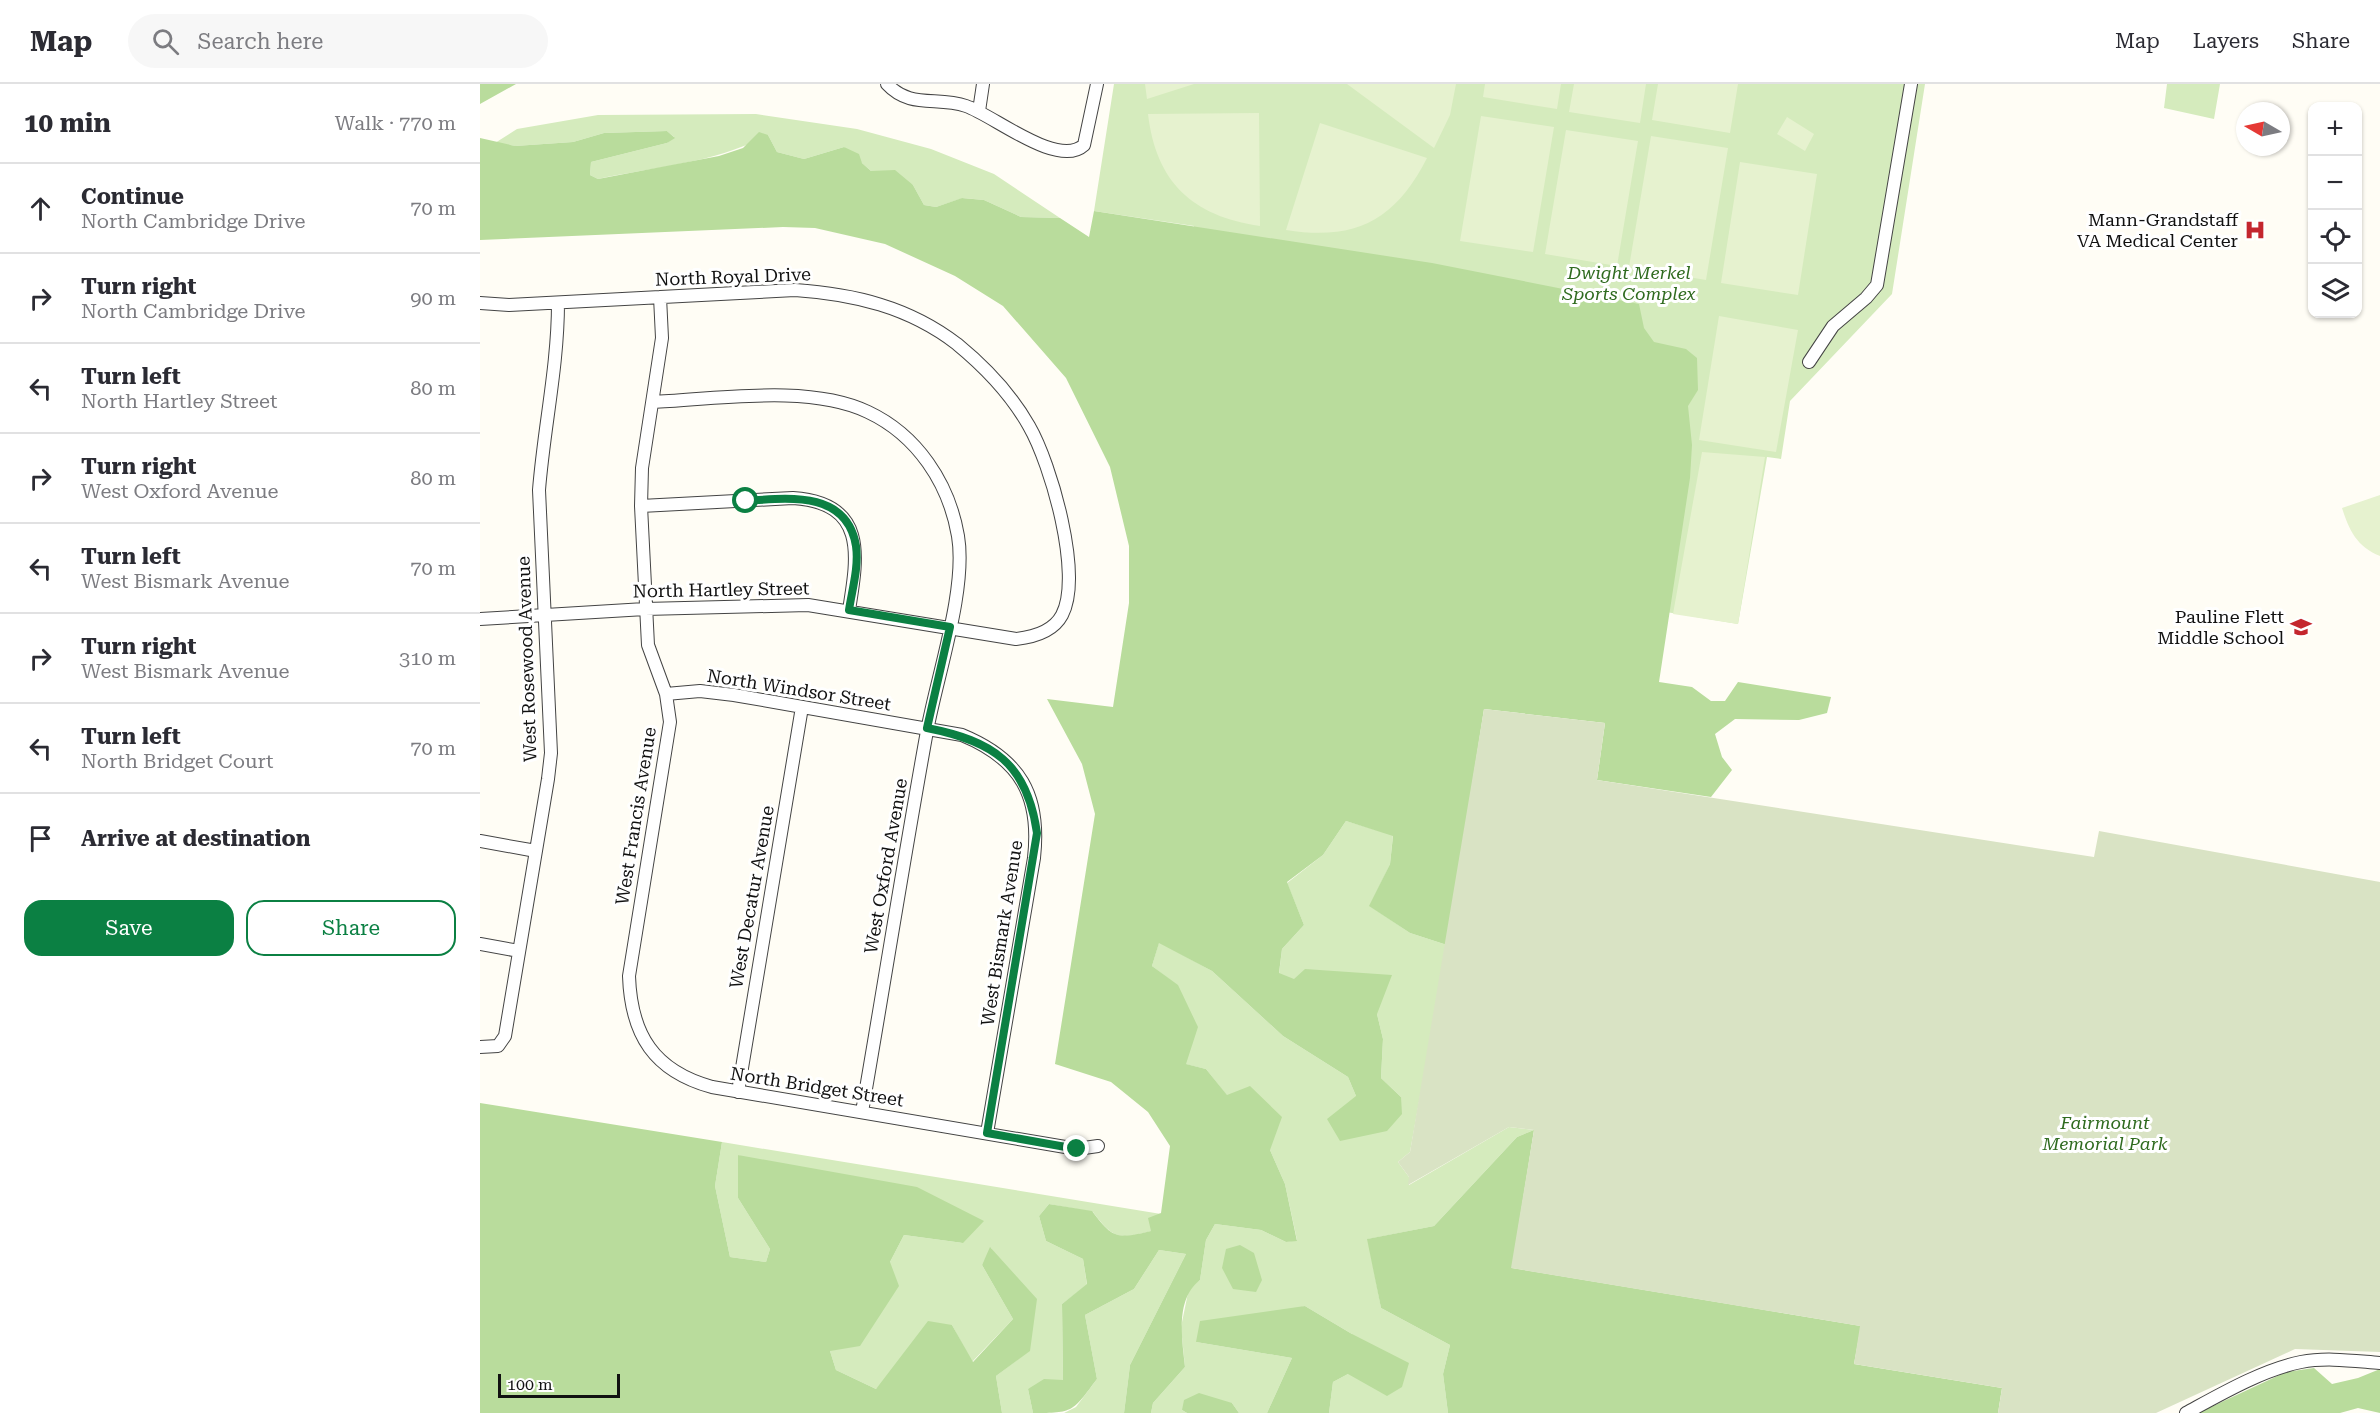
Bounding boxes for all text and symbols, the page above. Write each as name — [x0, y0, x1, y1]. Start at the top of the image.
search box — [128, 14, 548, 68]
text: Map — [30, 25, 92, 58]
icon: search — [149, 25, 182, 58]
text: Search here — [197, 29, 323, 54]
text: Map — [2115, 29, 2160, 53]
text: Layers — [2193, 29, 2259, 53]
text: Share — [2292, 29, 2350, 53]
north arrow — [2236, 102, 2290, 156]
map controls — [2308, 102, 2362, 318]
button: + — [2308, 102, 2362, 156]
text: 10 min — [24, 108, 111, 138]
text: Walk · 770 m — [335, 111, 456, 135]
button: − — [2308, 156, 2362, 210]
text: Continue — [81, 184, 184, 209]
icon: ahead — [24, 192, 57, 225]
text: 70 m — [410, 196, 456, 220]
text: North Cambridge Drive — [81, 209, 306, 233]
place label: Mann-Grandstaff VA Medical Center — [2077, 209, 2239, 251]
button: locate — [2308, 210, 2362, 264]
hospital icon: Mann-Grandstaff VA Medical Center — [2243, 218, 2267, 242]
park label: Dwight Merkel Sports Complex — [1561, 262, 1696, 304]
street label: North Royal Drive — [655, 263, 811, 290]
button: layers — [2308, 264, 2362, 318]
text: Turn right — [81, 274, 196, 299]
icon: right — [24, 282, 57, 315]
text: 90 m — [410, 286, 456, 310]
text: North Cambridge Drive — [81, 299, 306, 323]
text: Turn left — [81, 364, 181, 389]
icon: left — [24, 372, 57, 405]
text: 80 m — [410, 376, 456, 400]
text: North Hartley Street — [81, 389, 278, 413]
text: Turn right — [81, 454, 196, 479]
icon: right — [24, 462, 57, 495]
text: 80 m — [410, 466, 456, 490]
text: West Oxford Avenue — [81, 479, 278, 503]
route start — [732, 487, 758, 513]
text: Turn left — [81, 544, 181, 569]
icon: left — [24, 552, 57, 585]
text: 70 m — [410, 556, 456, 580]
street label: West Rosewood Avenue — [512, 556, 541, 762]
text: West Bismark Avenue — [81, 569, 290, 593]
street label: North Hartley Street — [632, 577, 810, 602]
place label: Pauline Flett Middle School — [2157, 606, 2284, 648]
school or university icon: Pauline Flett Middle School — [2289, 615, 2313, 639]
text: Turn right — [81, 634, 196, 659]
icon: right — [24, 642, 57, 675]
text: 310 m — [399, 646, 456, 670]
text: West Bismark Avenue — [81, 659, 290, 683]
street label: North Windsor Street — [706, 665, 893, 714]
text: Turn left — [81, 724, 181, 749]
street label: West Francis Avenue — [611, 725, 660, 906]
icon: left — [24, 732, 57, 765]
text: 70 m — [410, 736, 456, 760]
text: North Bridget Court — [81, 749, 273, 773]
street label: West Oxford Avenue — [860, 776, 911, 955]
street label: West Decatur Avenue — [725, 804, 778, 990]
icon: arrive — [24, 822, 57, 855]
text: Arrive at destination — [81, 826, 310, 851]
street label: West Bismark Avenue — [976, 838, 1027, 1027]
button: Save — [24, 900, 234, 956]
button: Share — [246, 900, 456, 956]
street label: North Bridget Street — [729, 1062, 905, 1111]
park label: Fairmount Memorial Park — [2041, 1112, 2168, 1154]
route end — [1063, 1135, 1089, 1161]
scale bar — [498, 1371, 620, 1398]
text: 100 m — [507, 1375, 553, 1394]

